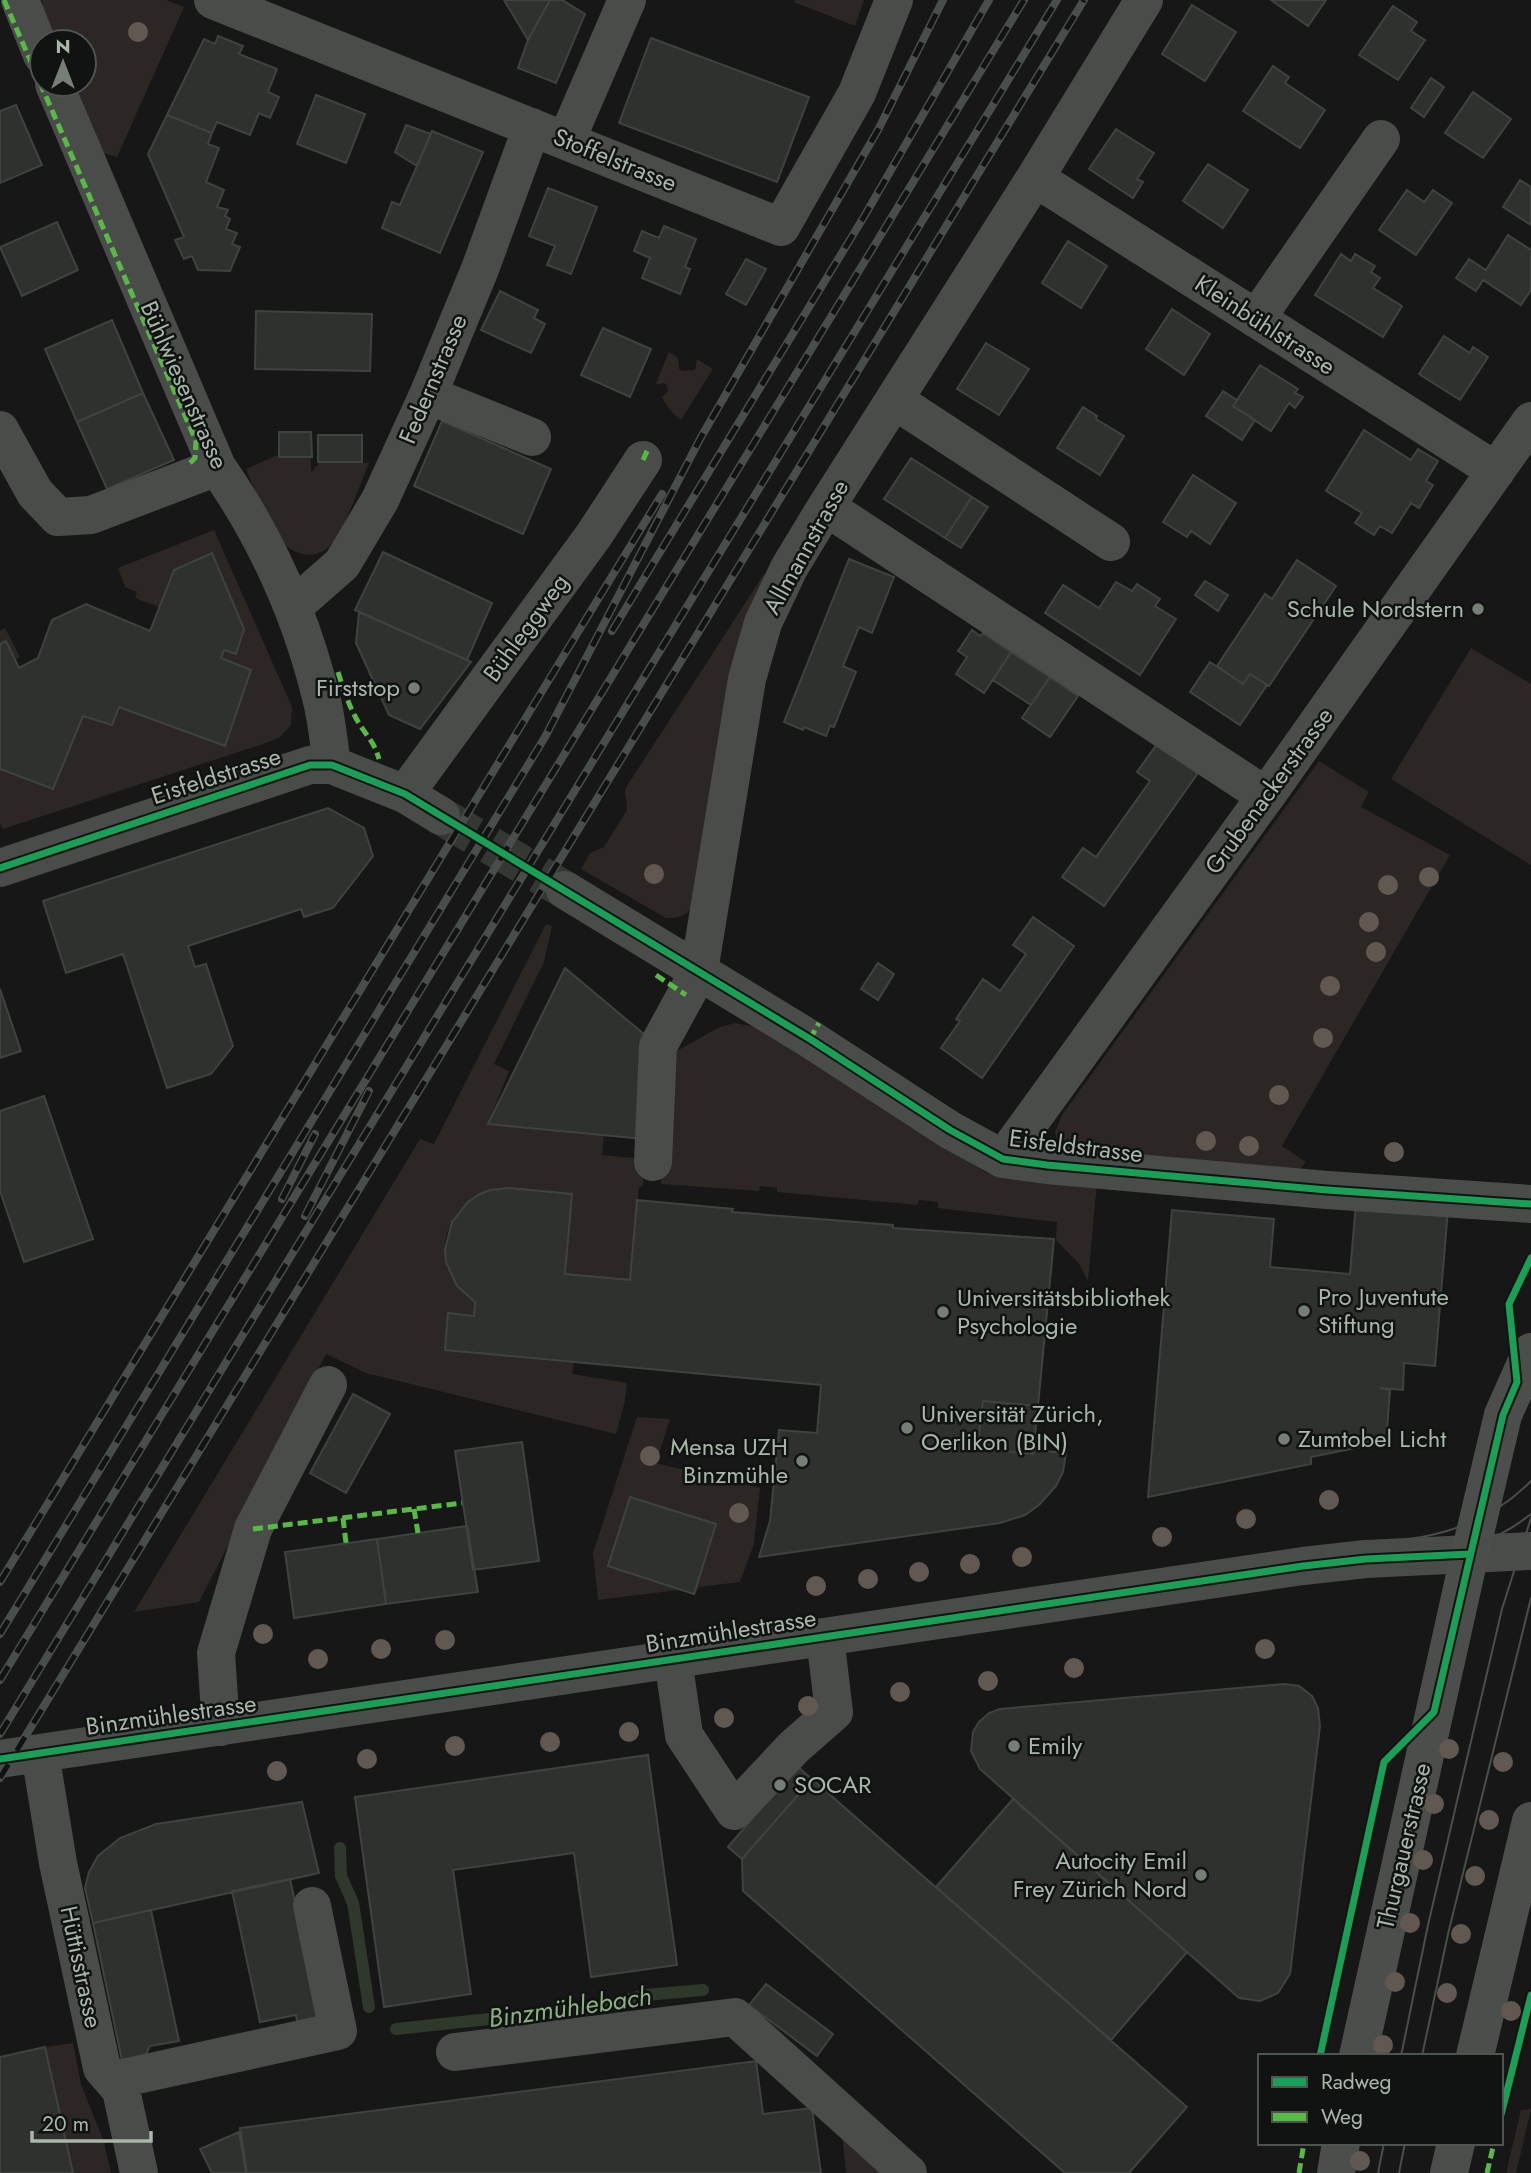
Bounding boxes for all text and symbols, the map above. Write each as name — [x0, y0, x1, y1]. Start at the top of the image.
north arrow — [28, 28, 98, 98]
text: N — [55, 33, 71, 60]
street label: Stoffelstrasse — [548, 119, 682, 200]
street label: Kleinbühlstrasse — [1188, 266, 1343, 383]
street label: Bühlwiesenstrasse — [132, 295, 237, 474]
street label: Federnstrasse — [390, 309, 475, 449]
street label: Allmannstrasse — [754, 473, 857, 621]
street label: Bühleggweg — [474, 567, 577, 689]
place label: Schule Nordstern — [1287, 591, 1464, 626]
marker: Schule Nordstern — [1470, 601, 1486, 617]
place label: Firststop — [316, 670, 400, 705]
marker: Firststop — [406, 680, 422, 696]
street label: Grubenackerstrasse — [1196, 700, 1341, 881]
street label: Eisfeldstrasse — [147, 738, 285, 813]
street label: Eisfeldstrasse — [1007, 1120, 1145, 1171]
place label: Pro Juventute Stiftung — [1318, 1279, 1449, 1342]
place label: Universitätsbibliothek Psychologie — [957, 1280, 1171, 1343]
marker: Pro Juventute Stiftung — [1296, 1303, 1312, 1319]
marker: Universitätsbibliothek Psychologie — [935, 1304, 951, 1320]
place label: Universität Zürich, Oerlikon (BIN) — [921, 1396, 1104, 1459]
marker: Universität Zürich, Oerlikon (BIN) — [899, 1420, 915, 1436]
place label: Zumtobel Licht — [1298, 1421, 1446, 1456]
place label: Mensa UZH Binzmühle — [670, 1429, 788, 1492]
marker: Zumtobel Licht — [1276, 1431, 1292, 1447]
marker: Mensa UZH Binzmühle — [794, 1453, 810, 1469]
street label: Binzmühlestrasse — [643, 1600, 819, 1661]
street label: Binzmühlestrasse — [83, 1685, 259, 1744]
place label: Emily — [1028, 1728, 1083, 1763]
marker: Emily — [1006, 1738, 1022, 1754]
street label: Thurgauerstrasse — [1367, 1759, 1440, 1932]
place label: SOCAR — [794, 1767, 872, 1802]
marker: SOCAR — [772, 1777, 788, 1793]
place label: Autocity Emil Frey Zürich Nord — [1013, 1843, 1187, 1906]
marker: Autocity Emil Frey Zürich Nord — [1193, 1867, 1209, 1883]
street label: Hüttisstrasse — [51, 1903, 112, 2031]
water label: Binzmühlebach — [486, 1977, 654, 2037]
legend — [1258, 2054, 1503, 2145]
text: Radweg — [1321, 2067, 1392, 2097]
scale bar — [32, 2100, 150, 2144]
text: Weg — [1321, 2102, 1363, 2132]
text: 20 m — [42, 2109, 89, 2139]

